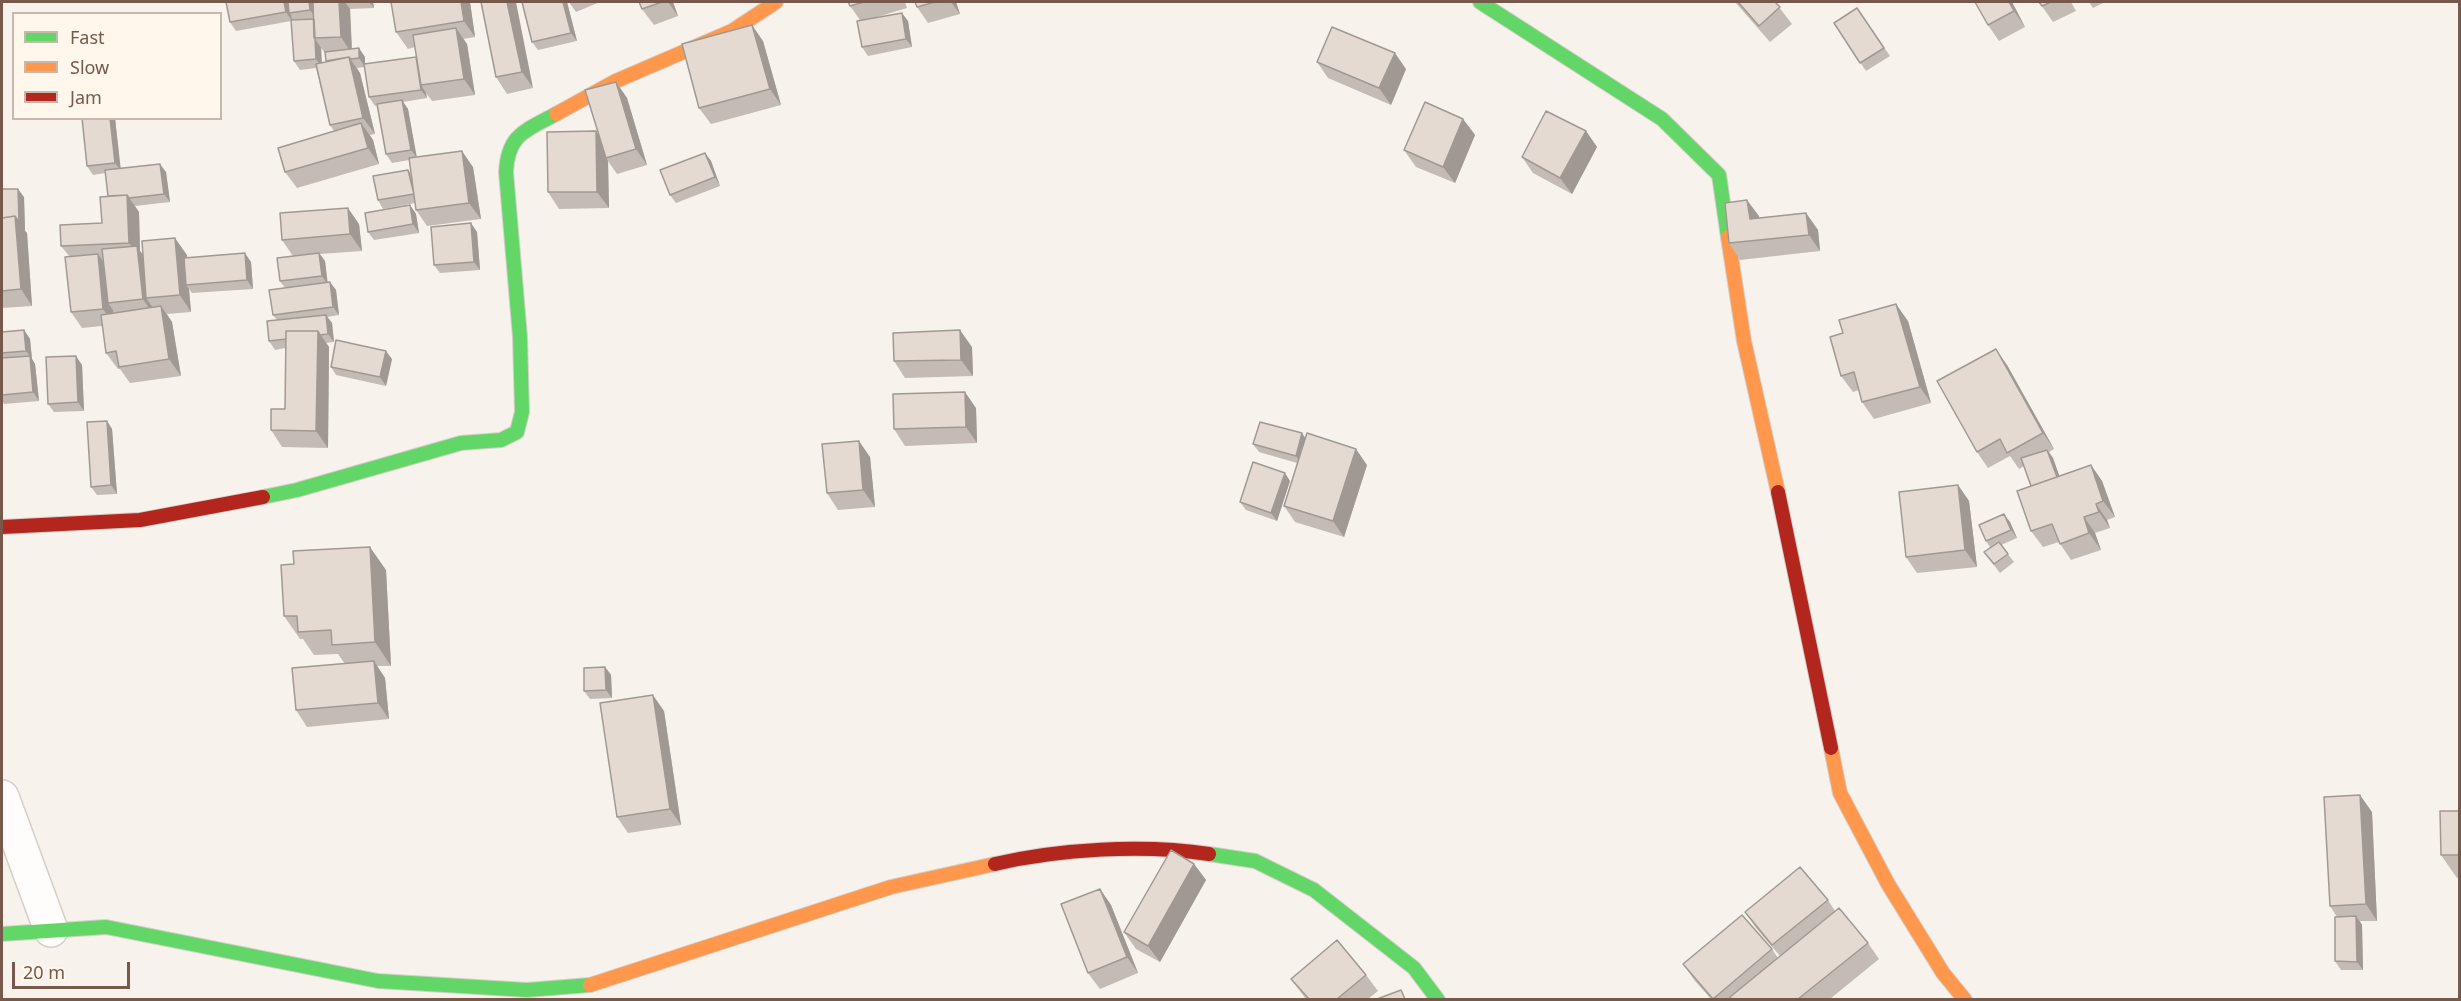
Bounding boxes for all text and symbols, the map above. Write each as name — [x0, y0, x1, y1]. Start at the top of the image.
legend — [12, 12, 222, 120]
text: Fast — [70, 25, 105, 49]
text: Slow — [70, 55, 109, 79]
text: Jam — [70, 85, 102, 109]
scale bar — [15, 950, 134, 988]
text: 20 m — [23, 960, 65, 984]

